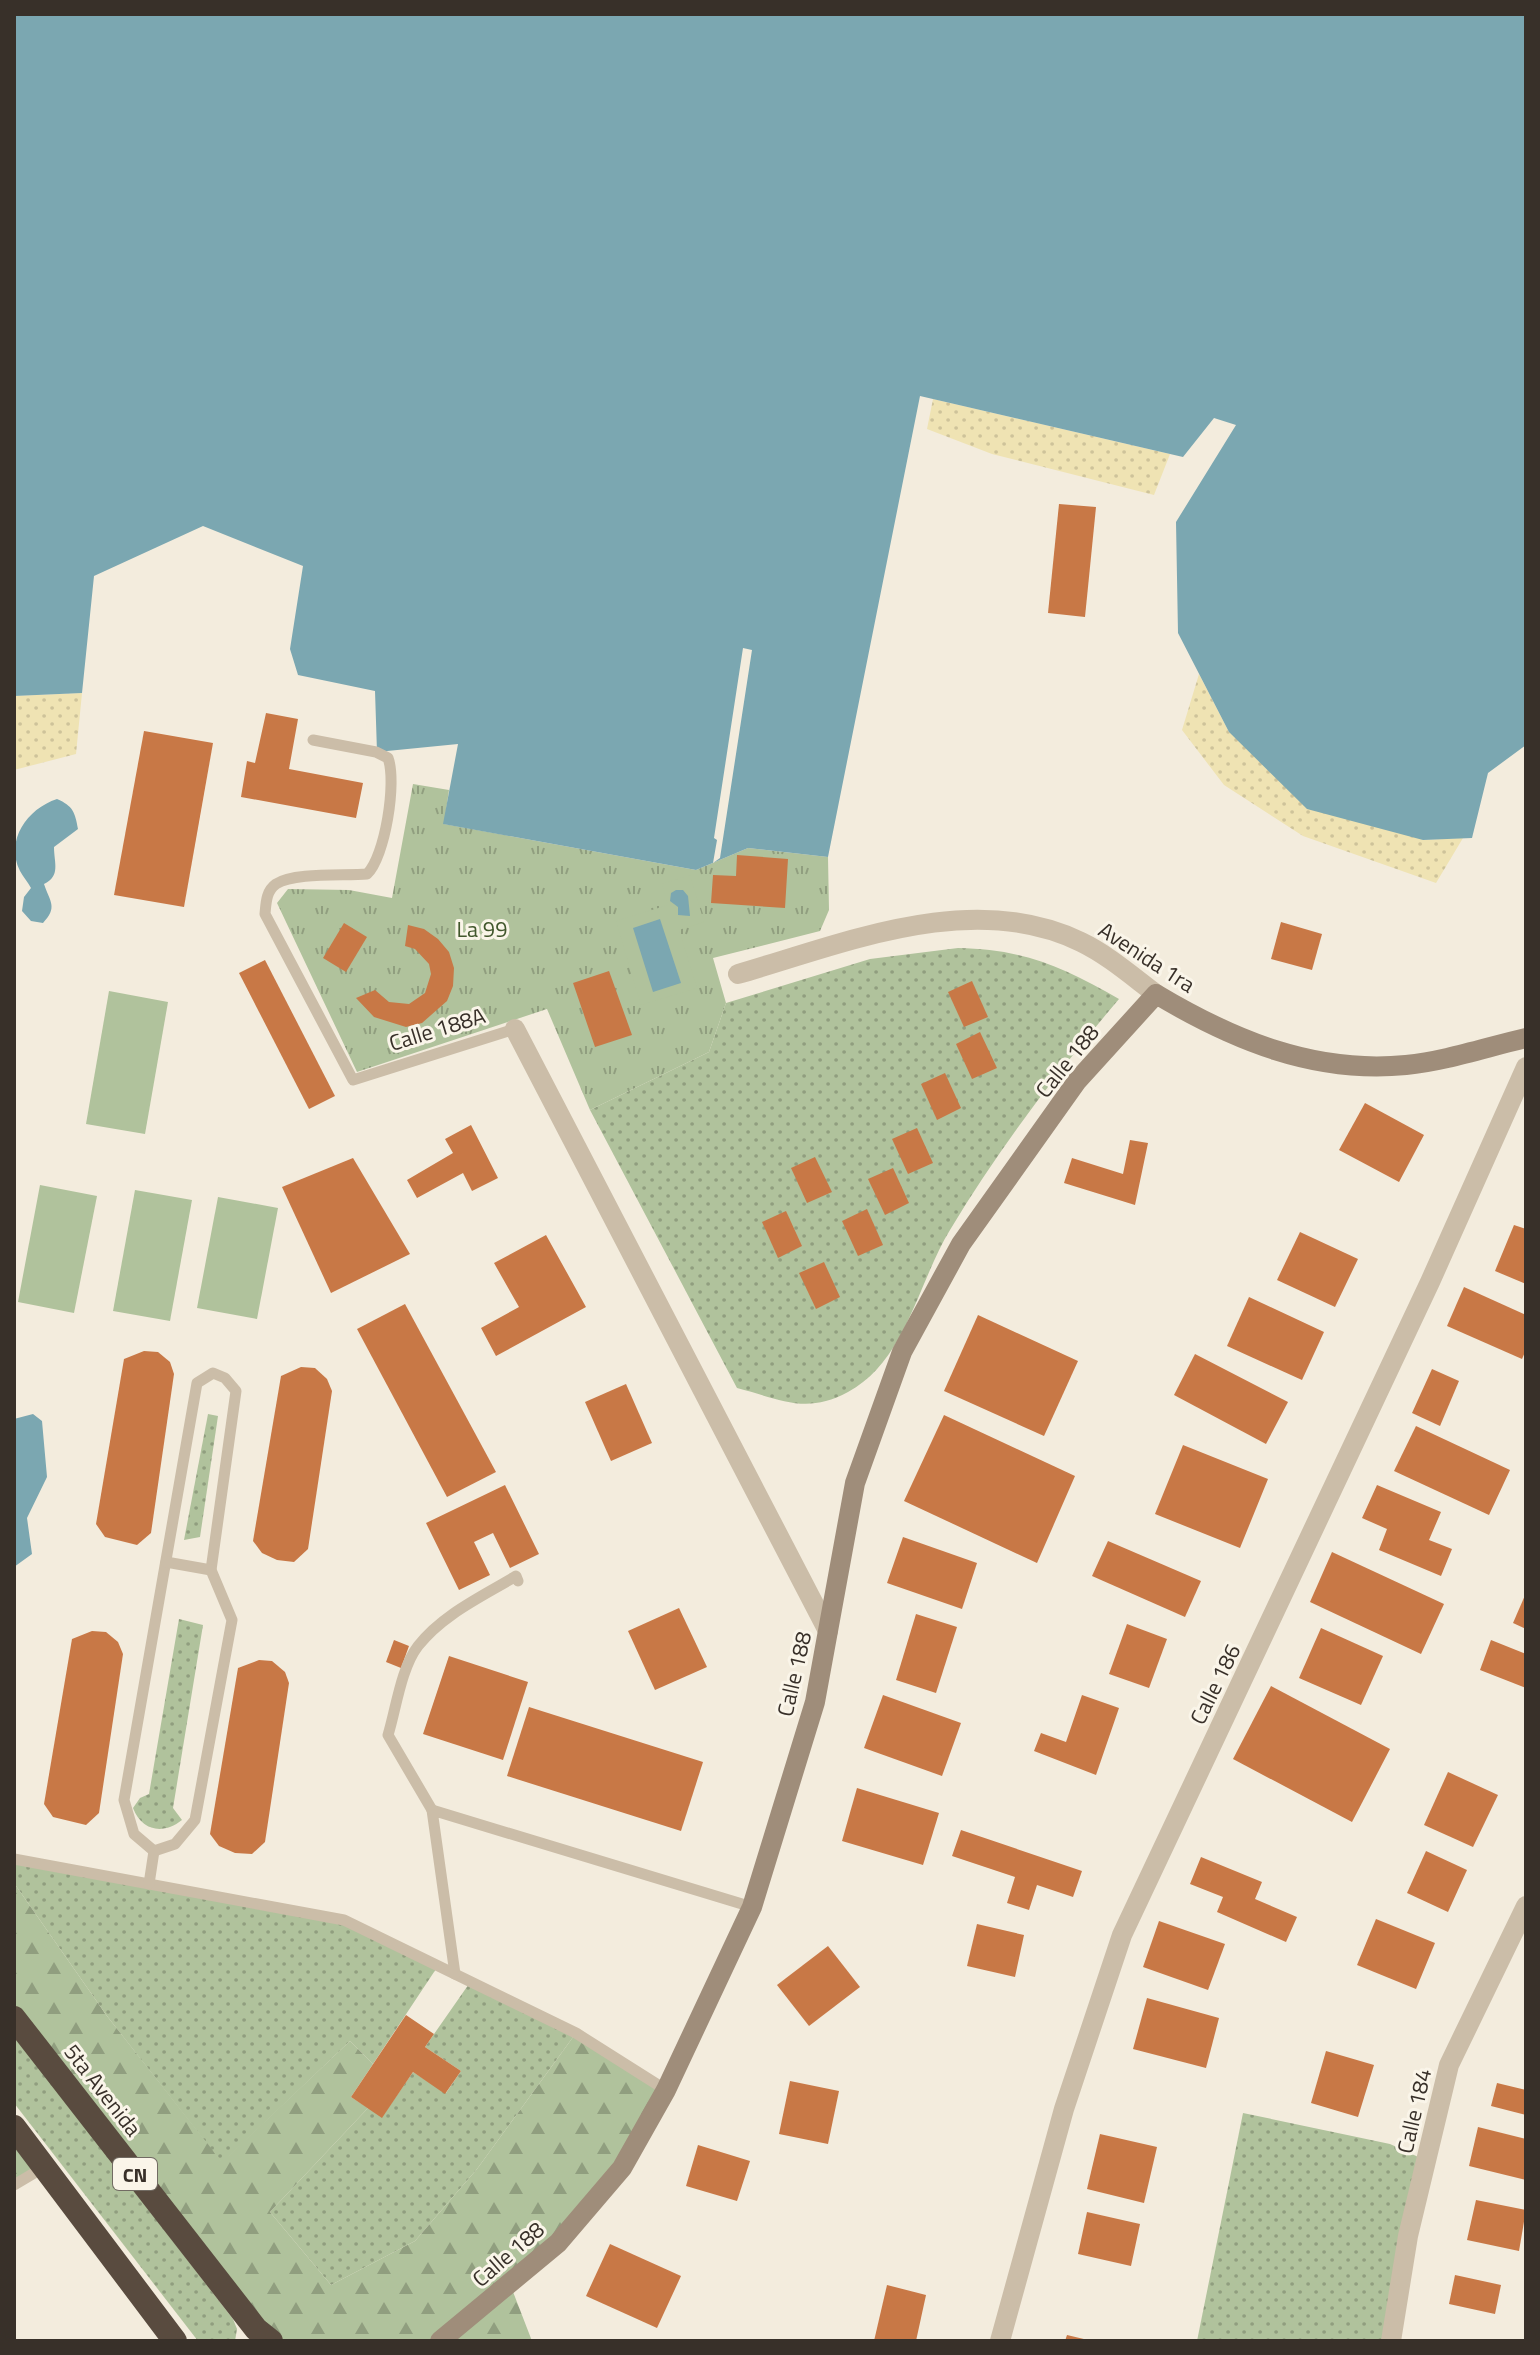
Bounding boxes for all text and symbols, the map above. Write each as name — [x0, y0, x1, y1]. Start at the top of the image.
park label: La 99 — [456, 912, 508, 946]
street label: Avenida 1ra — [1092, 913, 1202, 1001]
street label: Calle 188A — [385, 998, 489, 1060]
street label: Calle 188 — [1027, 1017, 1107, 1105]
street label: Calle 188 — [768, 1628, 820, 1720]
street label: Calle 186 — [1181, 1638, 1249, 1730]
street label: 5ta Avenida — [56, 2036, 150, 2144]
street label: Calle 184 — [1388, 2065, 1440, 2157]
road number: CN — [113, 2158, 157, 2190]
street label: Calle 188 — [464, 2213, 552, 2295]

